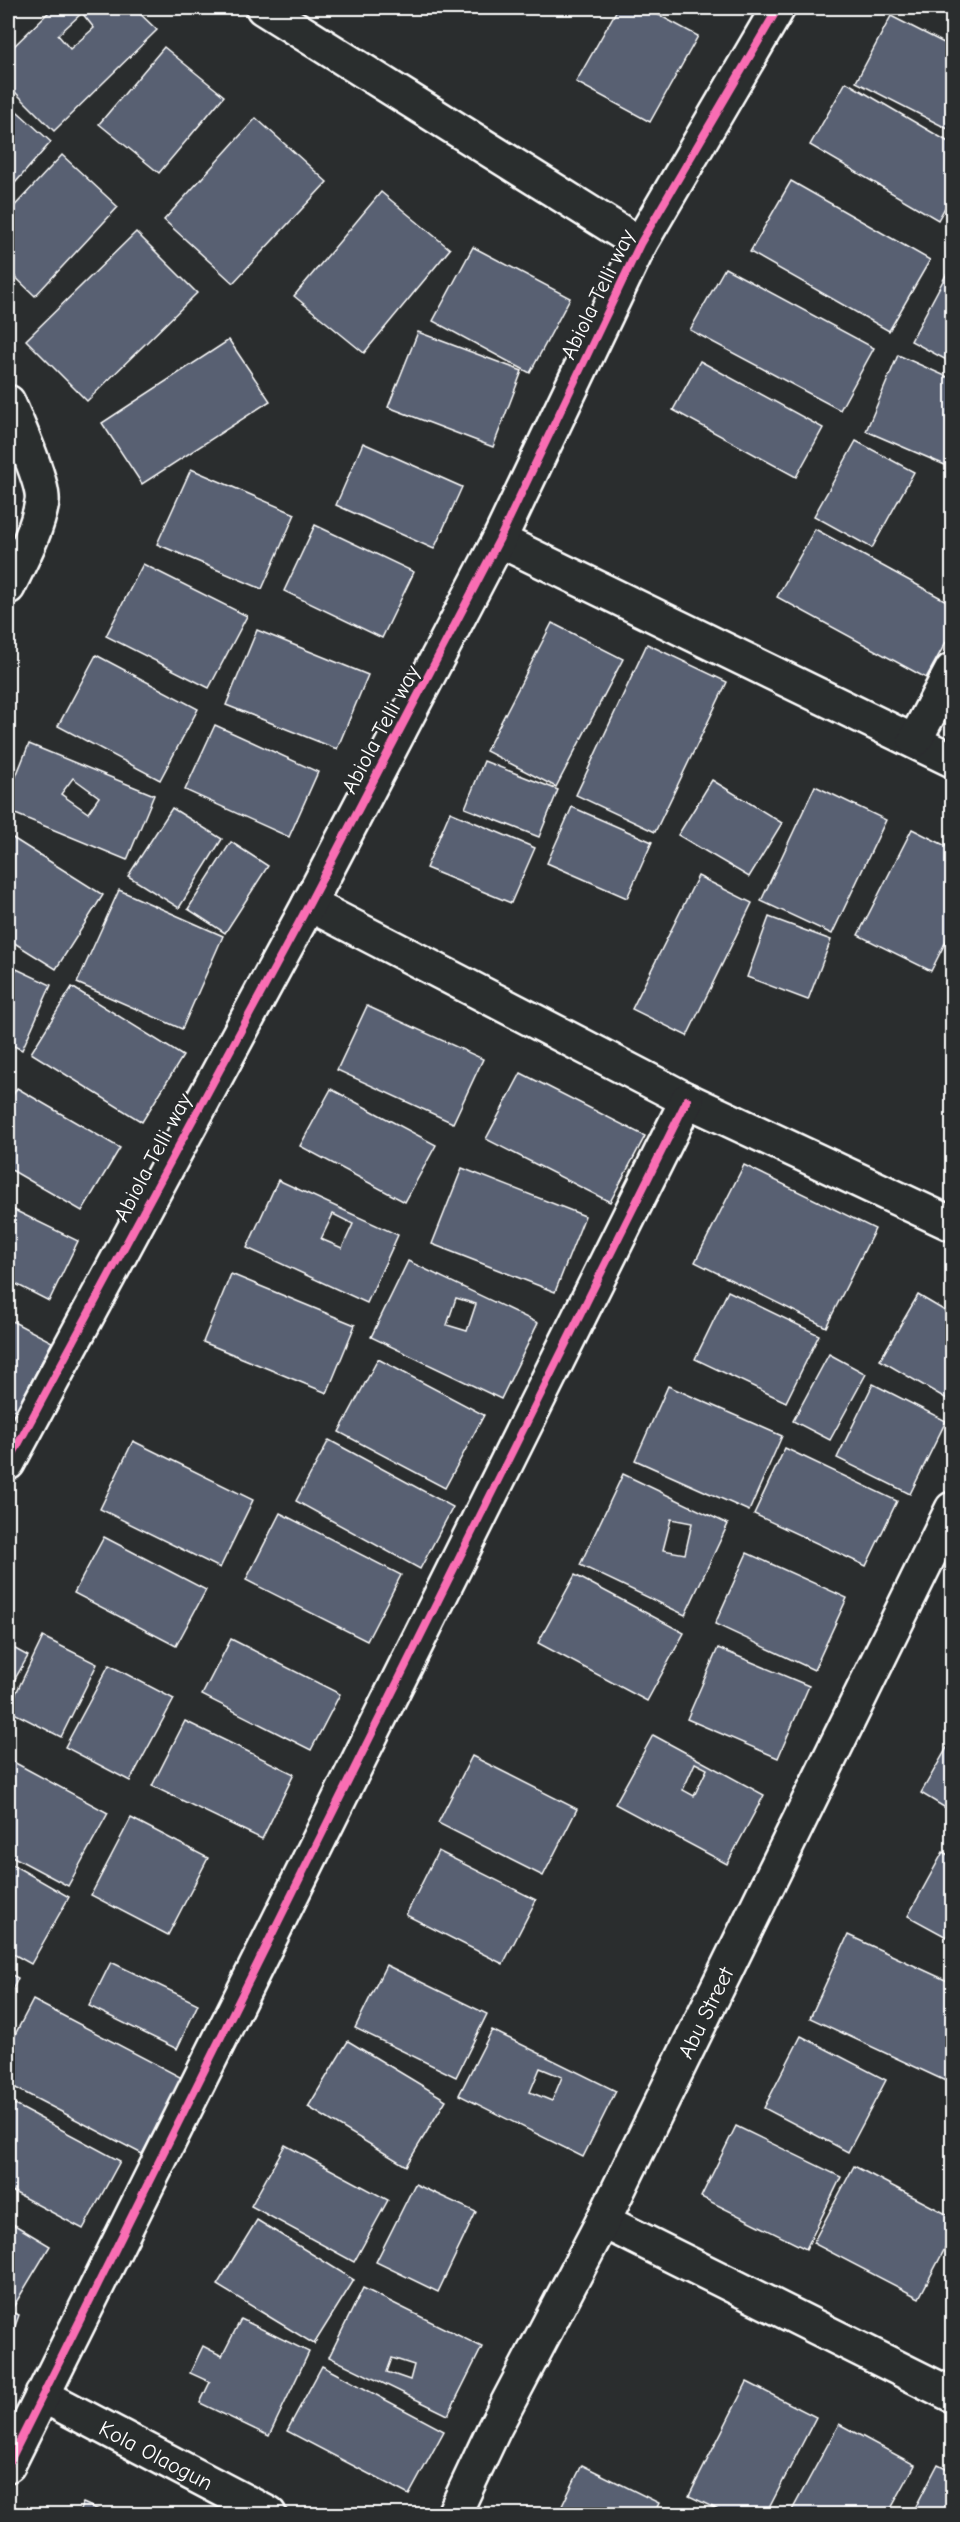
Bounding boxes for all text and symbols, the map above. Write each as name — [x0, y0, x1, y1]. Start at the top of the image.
street label: Abiola Telli way — [555, 225, 641, 364]
street label: Abiola Telli way — [336, 661, 426, 798]
street label: Abiola Telli way — [108, 1089, 198, 1226]
street label: Abu Street — [673, 1962, 740, 2063]
street label: Kola Olaogun — [95, 2415, 217, 2496]

